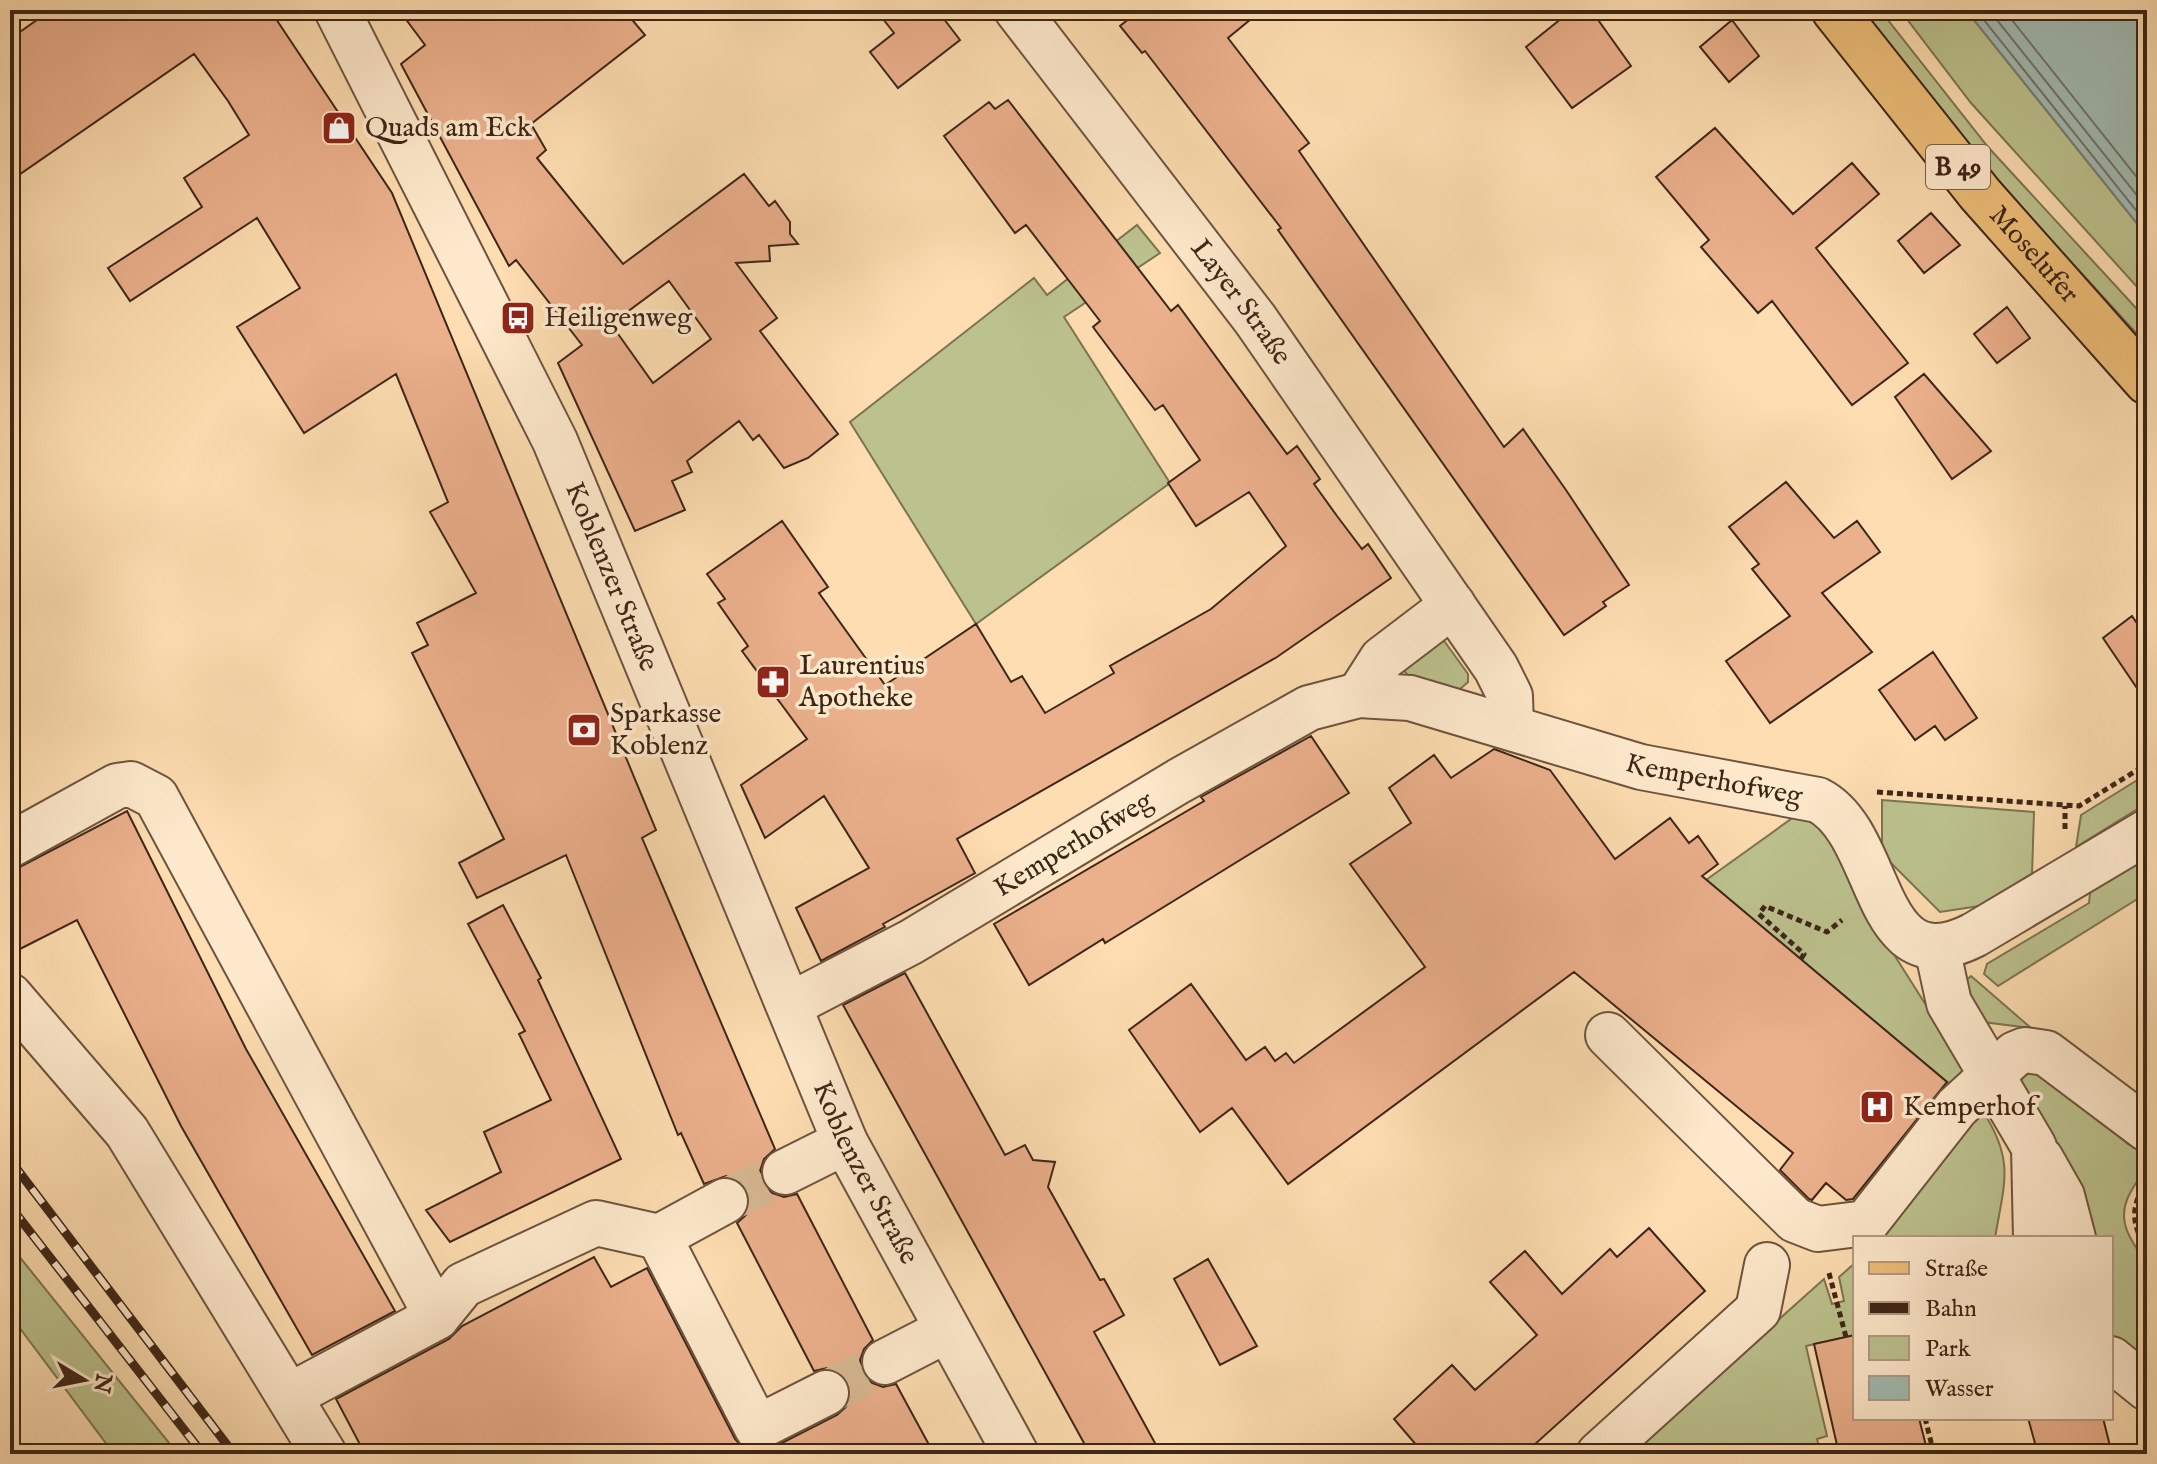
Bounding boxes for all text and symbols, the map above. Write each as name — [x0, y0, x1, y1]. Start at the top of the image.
shop icon: Quads am Eck — [320, 109, 358, 147]
place label: Quads am Eck — [365, 111, 533, 146]
road number: B 49 — [1926, 145, 1990, 189]
street label: Moselufer — [1981, 198, 2087, 311]
street label: Layer Straße — [1183, 232, 1299, 372]
bus stop icon: Heiligenweg — [499, 299, 537, 337]
place label: Heiligenweg — [544, 301, 693, 336]
street label: Koblenzer Straße — [557, 477, 666, 677]
place label: Laurentius Apotheke — [798, 649, 925, 716]
pharmacy icon: Laurentius Apotheke — [754, 663, 792, 701]
place label: Sparkasse Koblenz — [610, 697, 722, 764]
bank icon: Sparkasse Koblenz — [565, 711, 603, 749]
street label: Kemperhofweg — [1621, 746, 1806, 814]
street label: Kemperhofweg — [988, 783, 1160, 906]
street label: Koblenzer Straße — [804, 1076, 926, 1271]
hospital icon: Kemperhof — [1858, 1088, 1896, 1126]
place label: Kemperhof — [1903, 1090, 2041, 1125]
legend — [1853, 1236, 2113, 1420]
text: Straße — [1925, 1254, 1988, 1285]
text: Bahn — [1925, 1294, 1977, 1325]
text: Park — [1925, 1334, 1971, 1365]
north arrow — [44, 1340, 124, 1420]
text: N — [86, 1370, 117, 1395]
text: Wasser — [1925, 1374, 1994, 1405]

